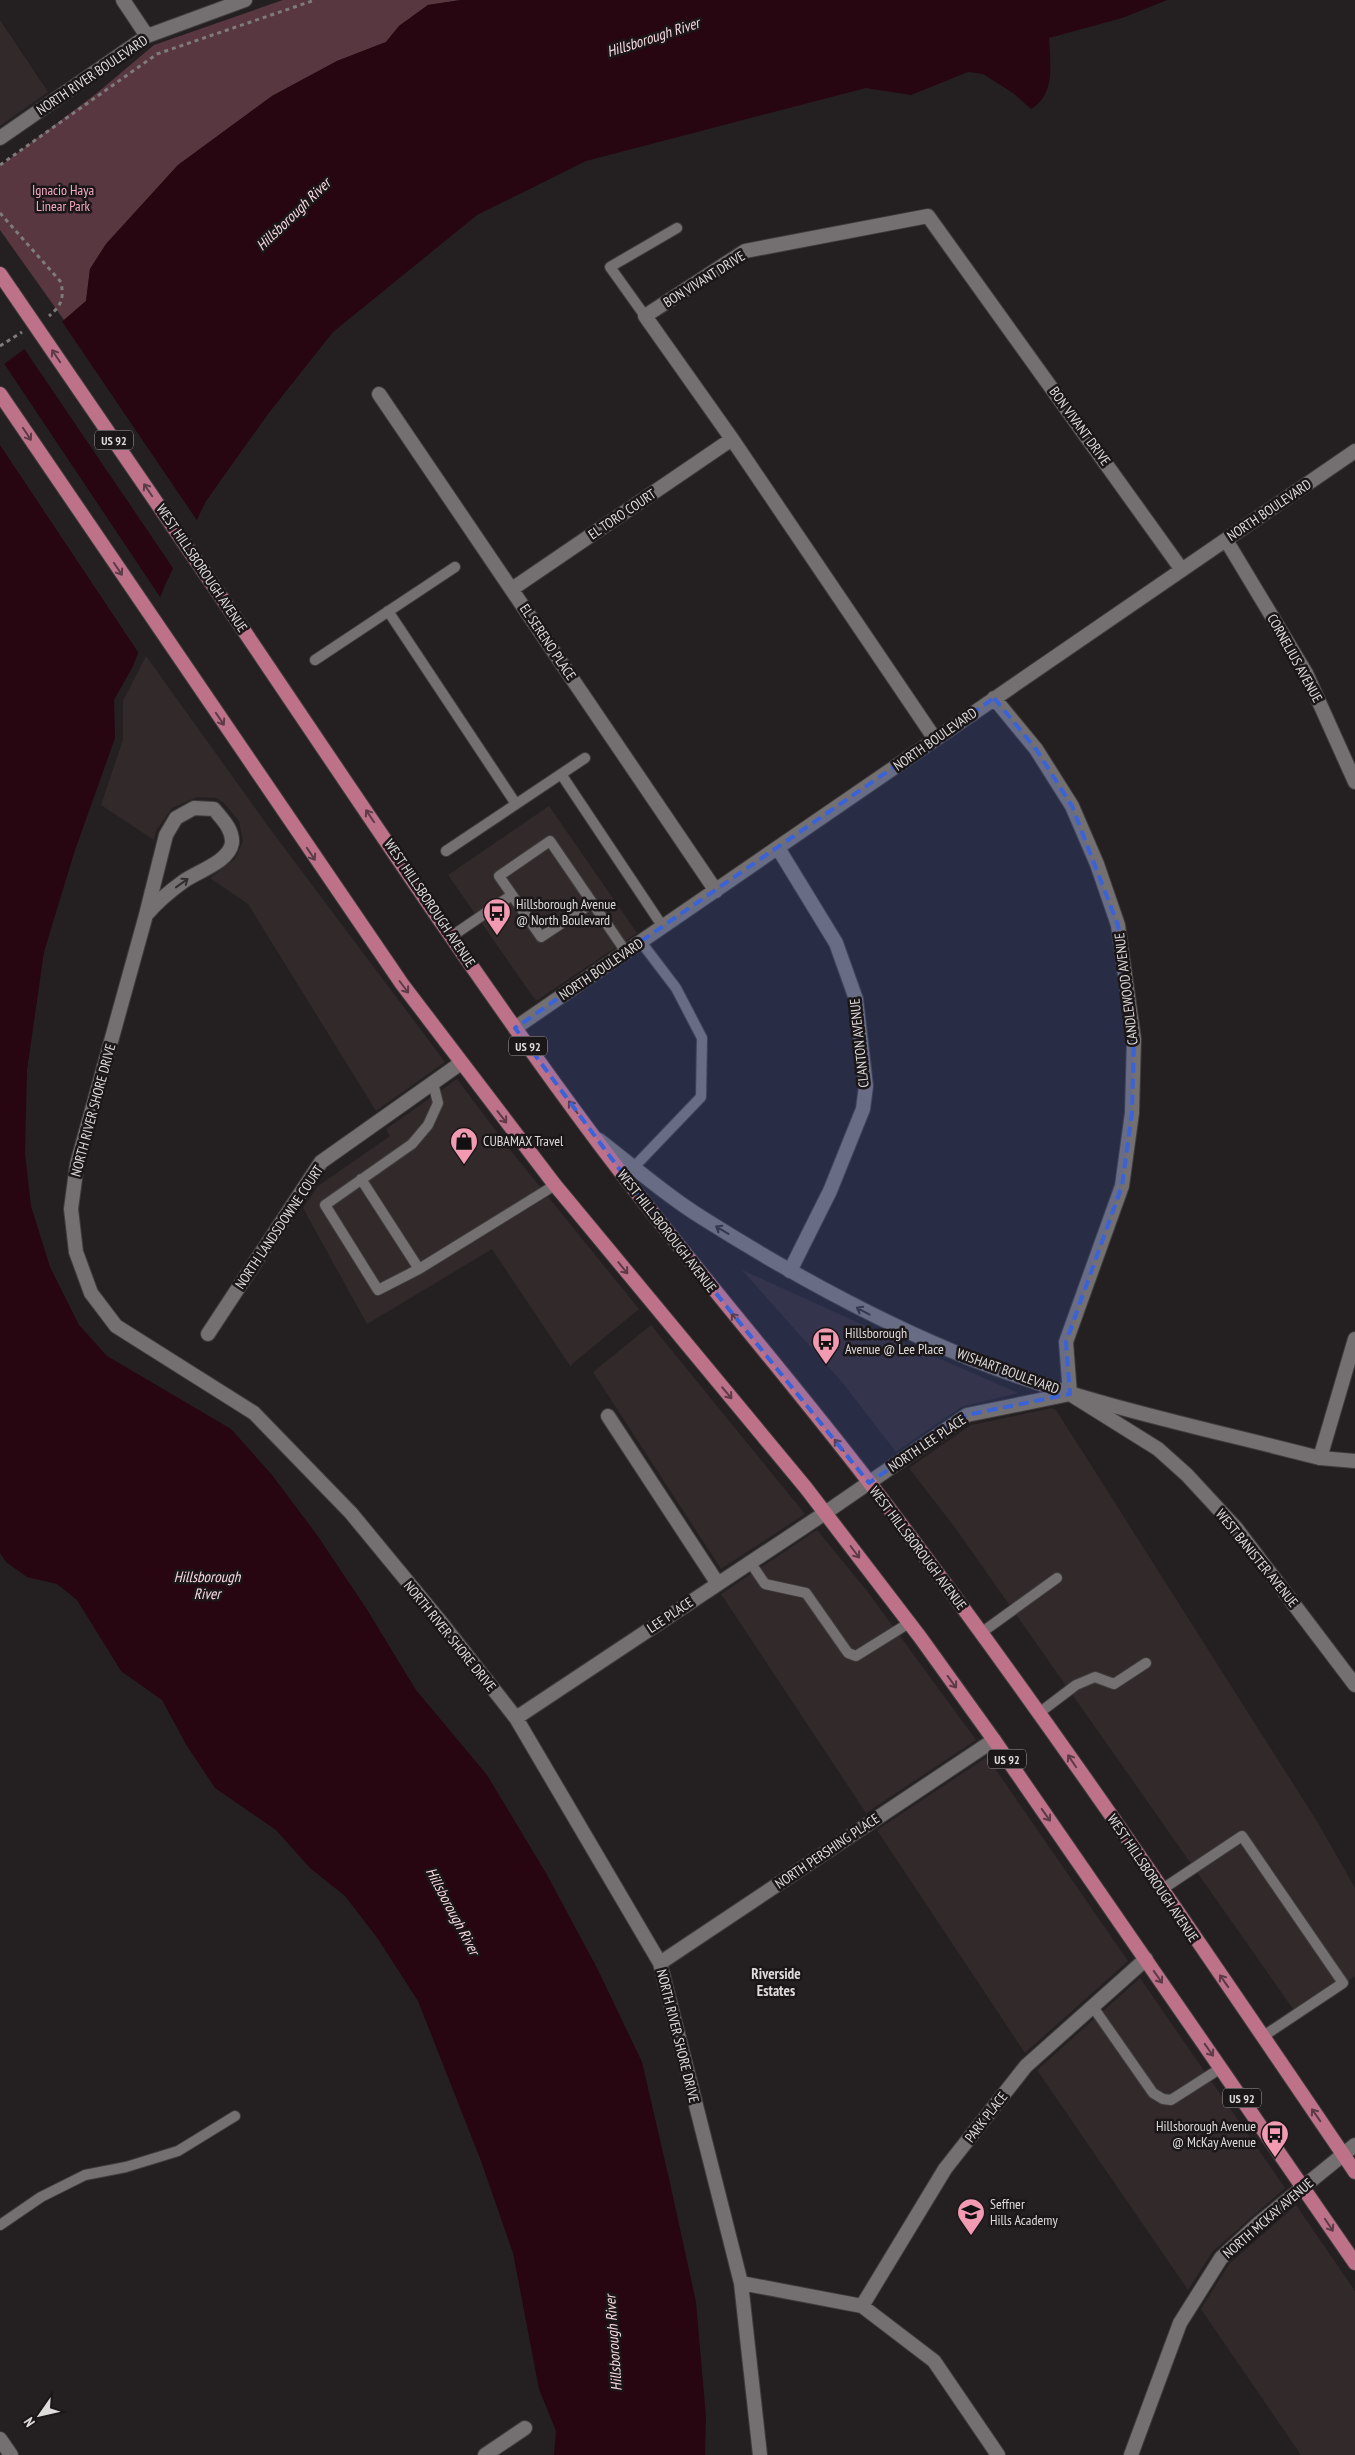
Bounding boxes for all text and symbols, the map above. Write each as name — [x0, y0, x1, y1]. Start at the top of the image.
water label: Hillsborough River — [604, 13, 704, 61]
street label: NORTH RIVER BOULEVARD — [33, 31, 151, 119]
water label: Hillsborough River — [252, 172, 336, 254]
park label: Ignacio Haya Linear Park — [32, 181, 94, 215]
street label: BON VIVANT DRIVE — [660, 247, 748, 311]
one-way arrow — [51, 349, 61, 363]
street label: BON VIVANT DRIVE — [1045, 383, 1115, 469]
one-way arrow — [22, 427, 32, 441]
road number: US 92 — [95, 430, 133, 450]
street label: NORTH BOULEVARD — [1223, 475, 1315, 545]
one-way arrow — [143, 483, 153, 497]
street label: EL TORO COURT — [585, 484, 660, 543]
street label: WEST HILLSBOROUGH AVENUE — [152, 501, 252, 635]
one-way arrow — [113, 562, 123, 576]
street label: EL SERENO PLACE — [516, 600, 580, 684]
street label: CORNELIUS AVENUE — [1263, 611, 1327, 705]
street label: NORTH BOULEVARD — [890, 704, 980, 774]
one-way arrow — [215, 712, 225, 726]
one-way arrow — [365, 809, 375, 823]
street label: WEST HILLSBOROUGH AVENUE — [380, 836, 480, 970]
one-way arrow — [306, 846, 316, 860]
one-way arrow — [175, 877, 188, 888]
place label: Hillsborough Avenue @ North Boulevard — [516, 895, 616, 929]
bus stop icon: Hillsborough Avenue @ North Boulevard — [482, 897, 512, 936]
street label: CANDLEWOOD AVENUE — [1110, 932, 1142, 1046]
street label: NORTH BOULEVARD — [555, 934, 647, 1004]
one-way arrow — [398, 980, 409, 993]
street label: CLANTON AVENUE — [845, 998, 873, 1088]
road number: US 92 — [509, 1036, 547, 1056]
street label: NORTH RIVER SHORE DRIVE — [67, 1042, 119, 1178]
one-way arrow — [567, 1101, 578, 1115]
one-way arrow — [496, 1110, 507, 1123]
shop icon: CUBAMAX Travel — [449, 1126, 479, 1165]
place label: CUBAMAX Travel — [483, 1132, 564, 1150]
street label: NORTH LANDSDOWNE COURT — [231, 1161, 328, 1292]
street label: WEST HILLSBOROUGH AVENUE — [614, 1166, 720, 1296]
one-way arrow — [716, 1224, 730, 1234]
one-way arrow — [618, 1262, 629, 1275]
one-way arrow — [856, 1305, 871, 1315]
one-way arrow — [731, 1312, 742, 1325]
place label: Hillsborough Avenue @ Lee Place — [845, 1324, 944, 1358]
bus stop icon: Hillsborough Avenue @ Lee Place — [811, 1326, 841, 1365]
street label: WISHART BOULEVARD — [954, 1344, 1062, 1398]
one-way arrow — [721, 1387, 732, 1400]
street label: NORTH LEE PLACE — [885, 1410, 969, 1476]
one-way arrow — [833, 1439, 844, 1452]
street label: WEST HILLSBOROUGH AVENUE — [866, 1482, 970, 1614]
street label: WEST BANISTER AVENUE — [1212, 1505, 1302, 1611]
one-way arrow — [850, 1545, 860, 1559]
water label: Hillsborough River — [174, 1567, 242, 1603]
street label: NORTH RIVER SHORE DRIVE — [400, 1577, 500, 1695]
street label: LEE PLACE — [644, 1593, 696, 1637]
one-way arrow — [947, 1675, 957, 1689]
road number: US 92 — [988, 1750, 1026, 1768]
one-way arrow — [1067, 1754, 1077, 1768]
one-way arrow — [1041, 1807, 1051, 1821]
street label: NORTH PERSHING PLACE — [771, 1809, 883, 1893]
street label: WEST HILLSBOROUGH AVENUE — [1103, 1811, 1203, 1945]
water label: Hillsborough River — [422, 1864, 485, 1960]
district label: Riverside Estates — [751, 1964, 801, 2000]
street label: NORTH RIVER SHORE DRIVE — [653, 1967, 703, 2105]
one-way arrow — [1153, 1970, 1163, 1984]
one-way arrow — [1219, 1975, 1229, 1989]
one-way arrow — [1204, 2043, 1214, 2057]
street label: PARK PLACE — [961, 2088, 1011, 2146]
road number: US 92 — [1223, 2088, 1261, 2108]
one-way arrow — [1311, 2108, 1321, 2122]
place label: Hillsborough Avenue @ McKay Avenue — [1156, 2117, 1256, 2151]
bus stop icon: Hillsborough Avenue @ McKay Avenue — [1260, 2119, 1290, 2158]
street label: NORTH MCKAY AVENUE — [1219, 2174, 1317, 2262]
place label: Seffner Hills Academy — [990, 2195, 1058, 2229]
school or university icon: Seffner Hills Academy — [956, 2197, 986, 2236]
one-way arrow — [1324, 2217, 1334, 2231]
water label: Hillsborough River — [600, 2292, 626, 2392]
north arrow — [15, 2390, 65, 2440]
text: N — [20, 2414, 39, 2430]

